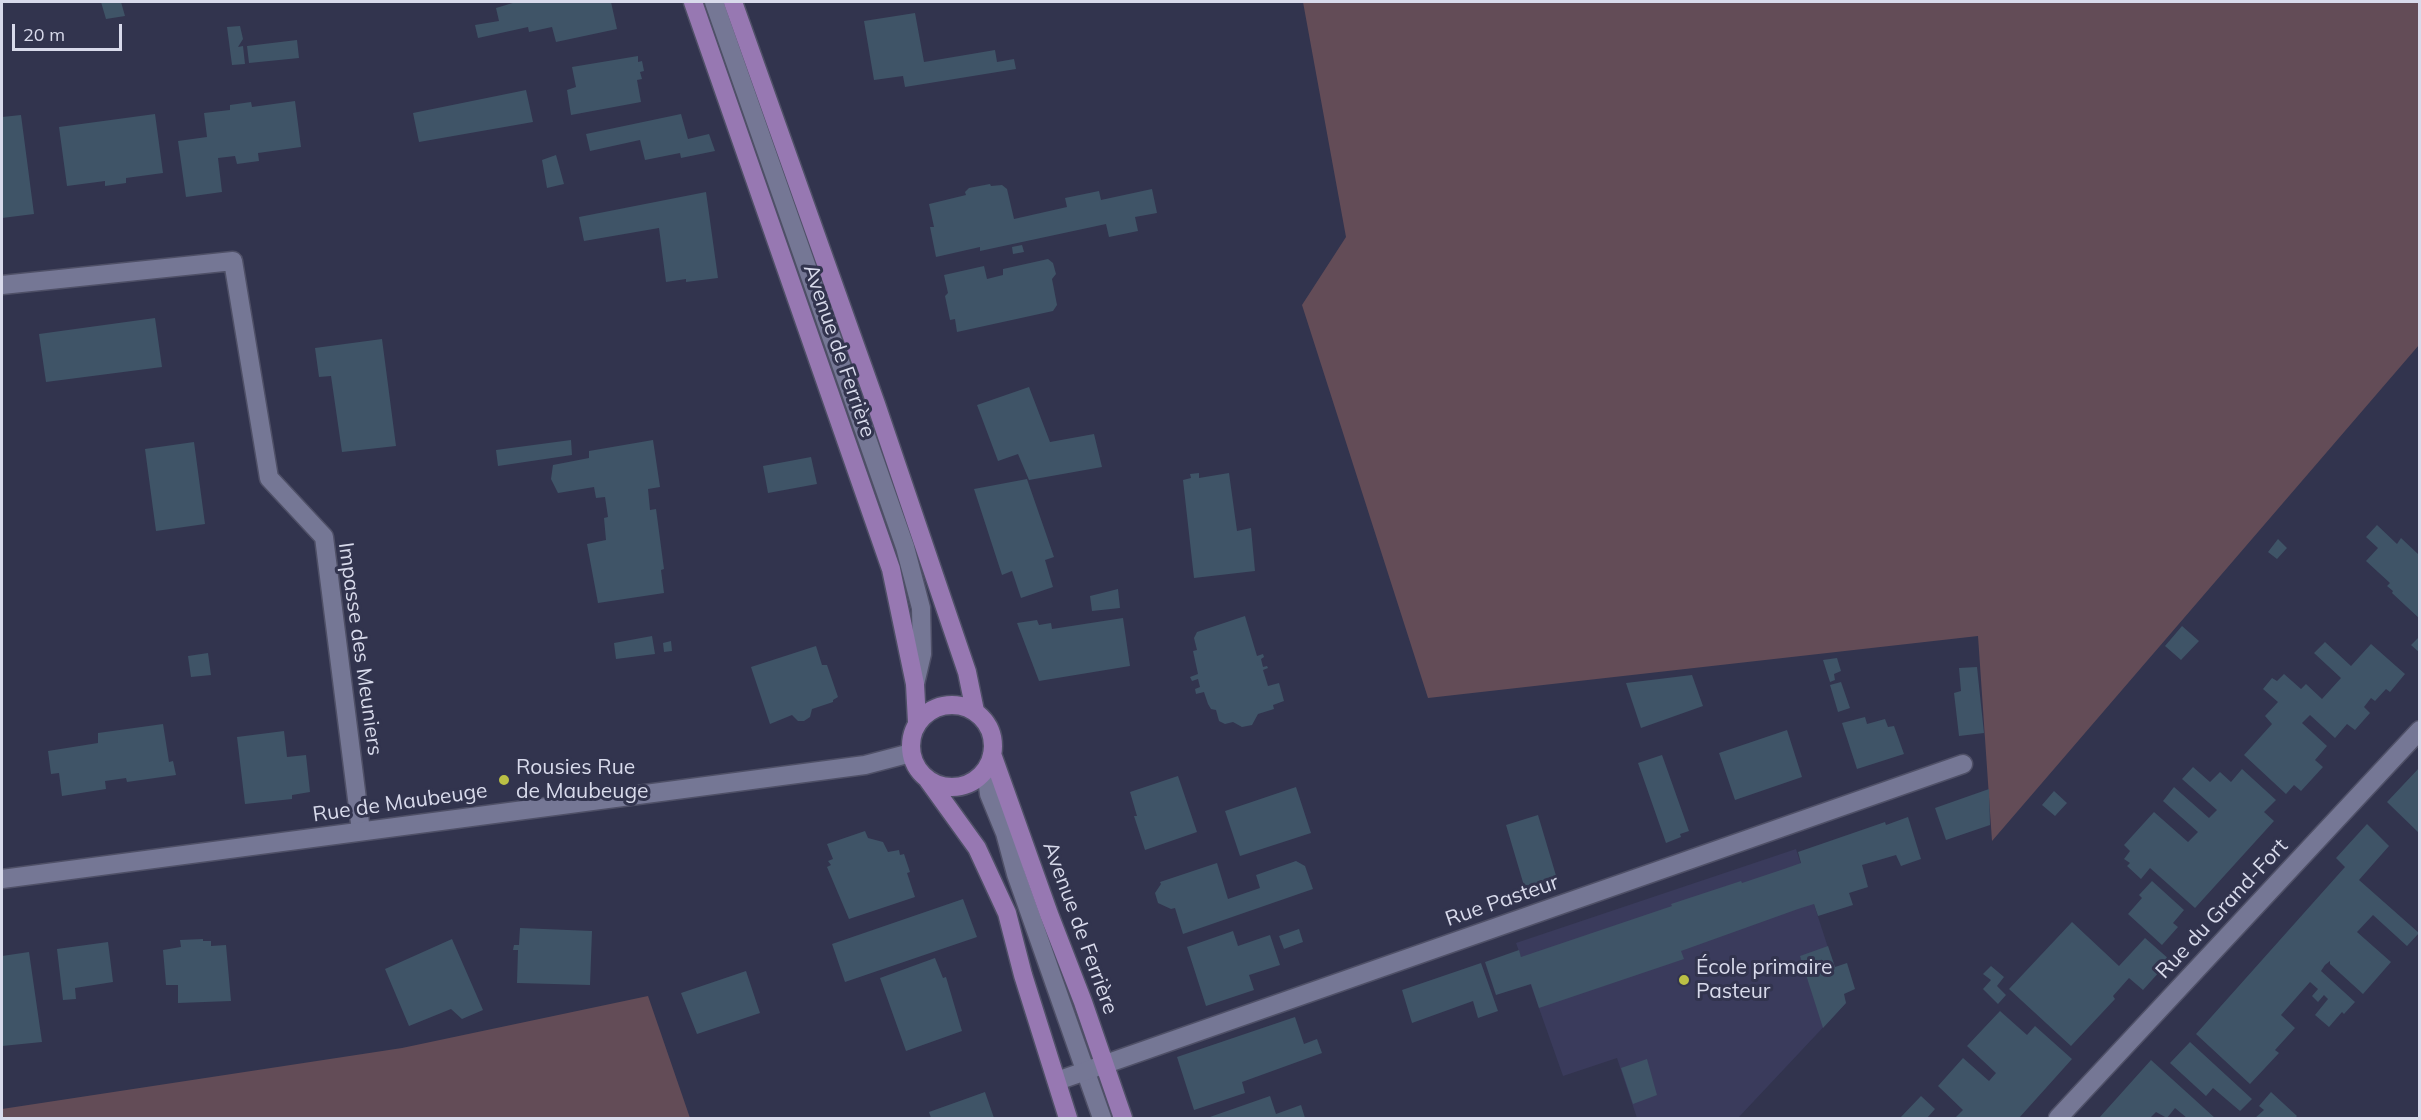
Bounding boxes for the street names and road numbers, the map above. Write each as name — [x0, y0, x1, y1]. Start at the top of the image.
street label: Avenue de Ferrière — [798, 261, 880, 441]
street label: Impasse des Meuniers — [333, 541, 387, 757]
street label: Rue de Maubeuge — [311, 778, 489, 828]
street label: Rue du Grand-Fort — [2151, 834, 2293, 984]
street label: Avenue de Ferrière — [1037, 838, 1123, 1018]
street label: Rue Pasteur — [1442, 870, 1562, 932]

